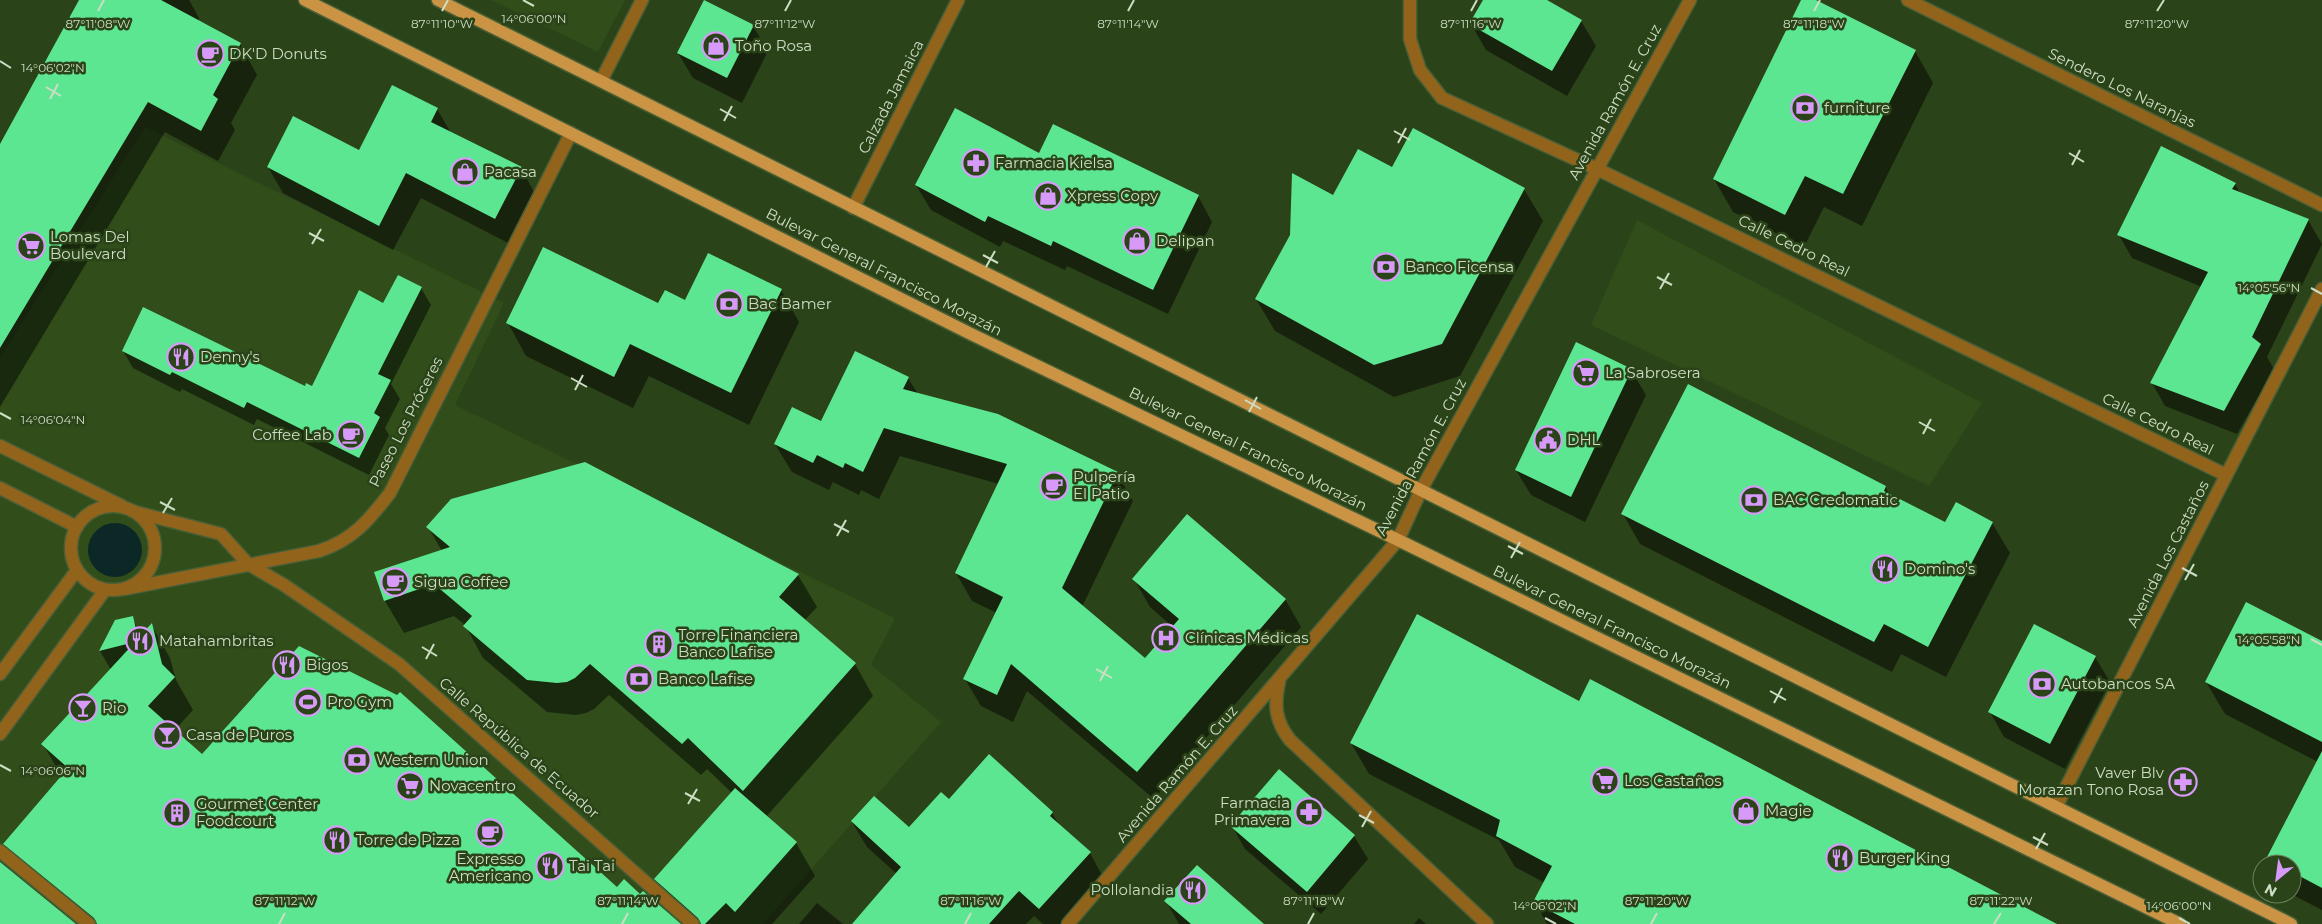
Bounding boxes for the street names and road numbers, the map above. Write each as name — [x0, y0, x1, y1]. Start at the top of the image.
street label: Avenida Ramón E. Cruz — [1564, 20, 1665, 183]
street label: Calzada Jamaica — [854, 37, 927, 157]
street label: Sendero Los Naranjas — [2045, 44, 2199, 132]
street label: Bulevar General Francisco Morazán — [763, 203, 1006, 340]
street label: Calle Cedro Real — [1735, 210, 1853, 281]
street label: Paseo Los Próceres — [364, 353, 447, 490]
street label: Avenida Ramón E. Cruz — [1371, 375, 1470, 539]
street label: Bulevar General Francisco Morazán — [1126, 382, 1370, 515]
street label: Calle Cedro Real — [2099, 388, 2217, 459]
street label: Avenida Los Castaños — [2122, 477, 2213, 630]
street label: Bulevar General Francisco Morazán — [1490, 560, 1734, 693]
street label: Calle República de Ecuador — [435, 673, 603, 822]
street label: Avenida Ramón E. Cruz — [1112, 701, 1241, 846]

